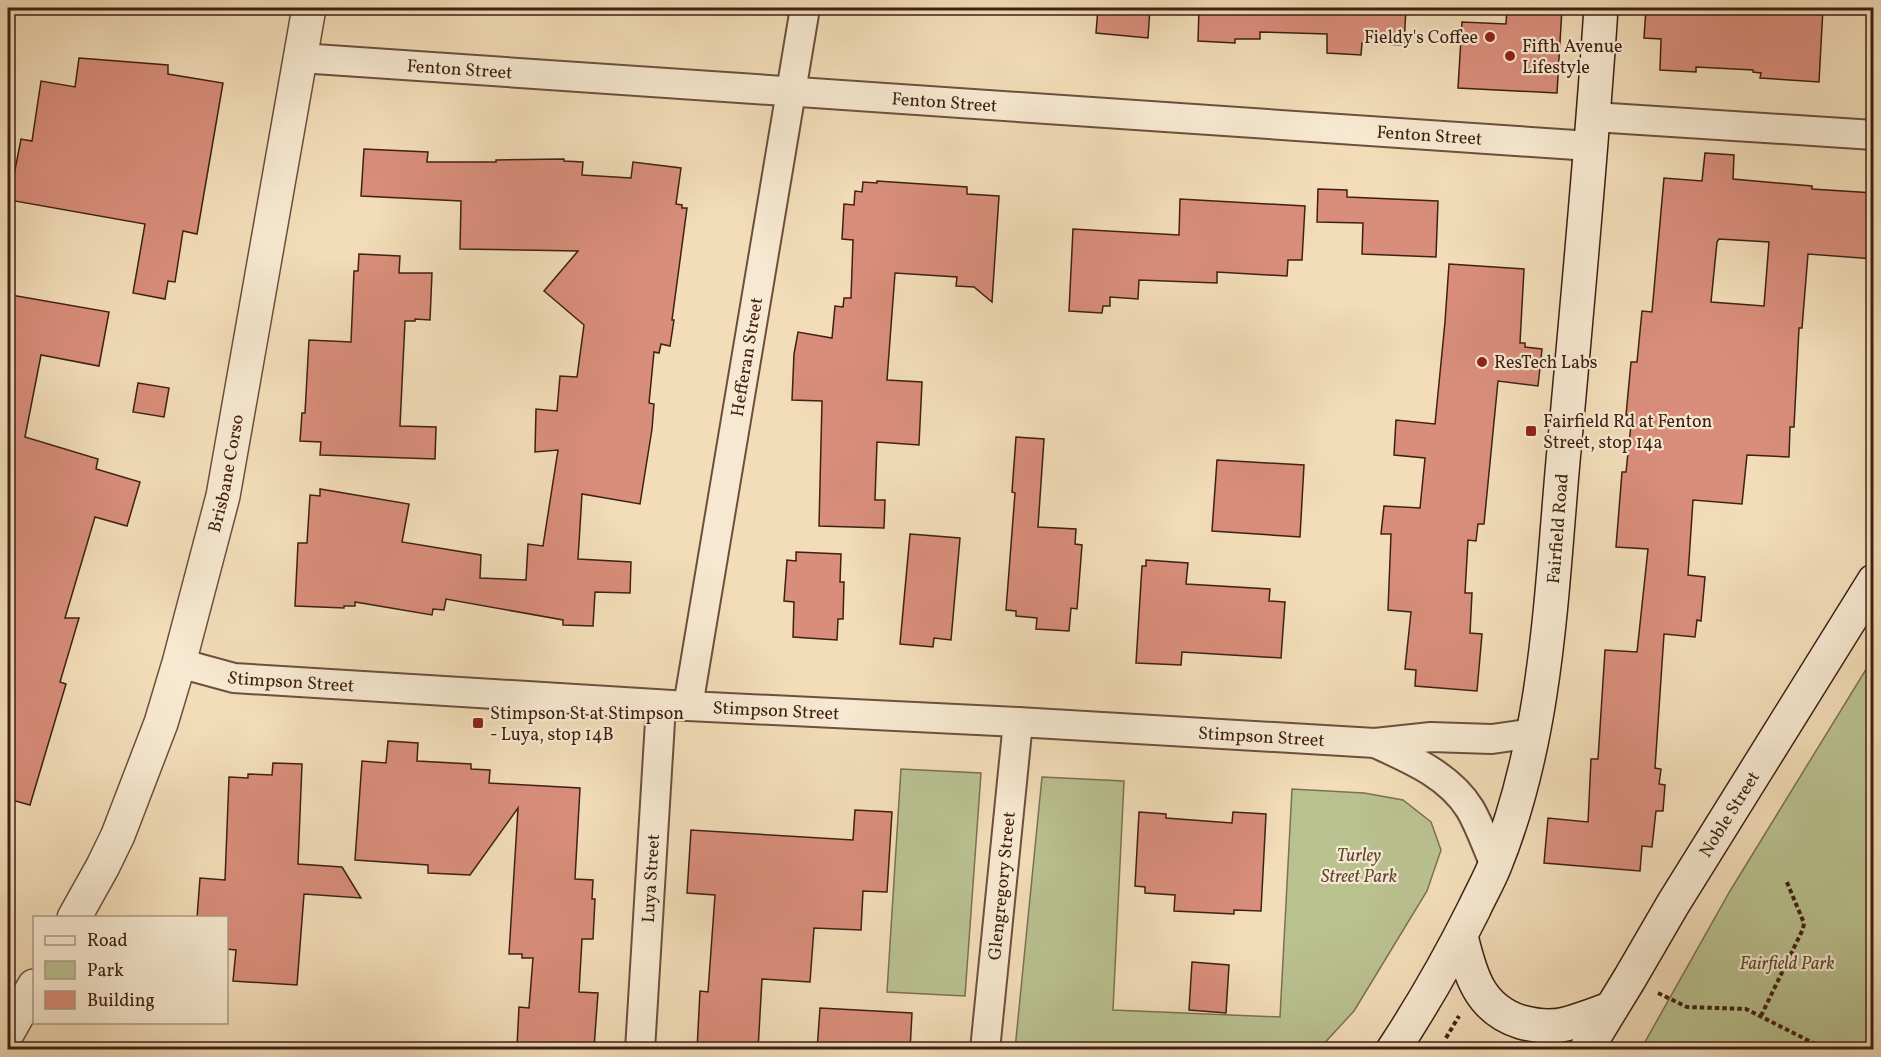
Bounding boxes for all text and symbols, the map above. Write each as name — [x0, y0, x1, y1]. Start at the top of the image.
place label: Fieldy's Coffee — [1364, 26, 1478, 51]
marker: Fieldy's Coffee — [1483, 30, 1497, 44]
place label: Fifth Avenue Lifestyle — [1522, 35, 1623, 81]
marker: Fifth Avenue Lifestyle — [1503, 49, 1517, 63]
street label: Fenton Street — [406, 54, 513, 86]
street label: Fenton Street — [891, 87, 998, 120]
street label: Fenton Street — [1376, 120, 1483, 153]
street label: Hefferan Street — [726, 296, 770, 419]
place label: ResTech Labs — [1494, 351, 1597, 376]
marker: ResTech Labs — [1475, 355, 1489, 369]
place label: Fairfield Rd at Fenton Street, stop 14a — [1543, 410, 1713, 456]
street label: Brisbane Corso — [203, 413, 251, 536]
marker: Fairfield Rd at Fenton Street, stop 14a — [1524, 424, 1538, 438]
street label: Fairfield Road — [1542, 472, 1576, 585]
street label: Stimpson Street — [224, 666, 355, 699]
street label: Stimpson Street — [712, 696, 840, 727]
place label: Stimpson St at Stimpson - Luya, stop 14B — [490, 702, 684, 748]
marker: Stimpson St at Stimpson - Luya, stop 14B — [471, 716, 485, 730]
street label: Stimpson Street — [1197, 722, 1325, 754]
street label: Noble Street — [1694, 767, 1767, 863]
street label: Glengregory Street — [983, 810, 1023, 962]
street label: Luya Street — [637, 833, 667, 924]
park label: Turley Street Park — [1321, 844, 1397, 890]
legend — [33, 916, 228, 1024]
text: Road — [87, 929, 128, 954]
park label: Fairfield Park — [1739, 952, 1835, 977]
text: Park — [87, 959, 124, 984]
text: Building — [87, 989, 155, 1014]

